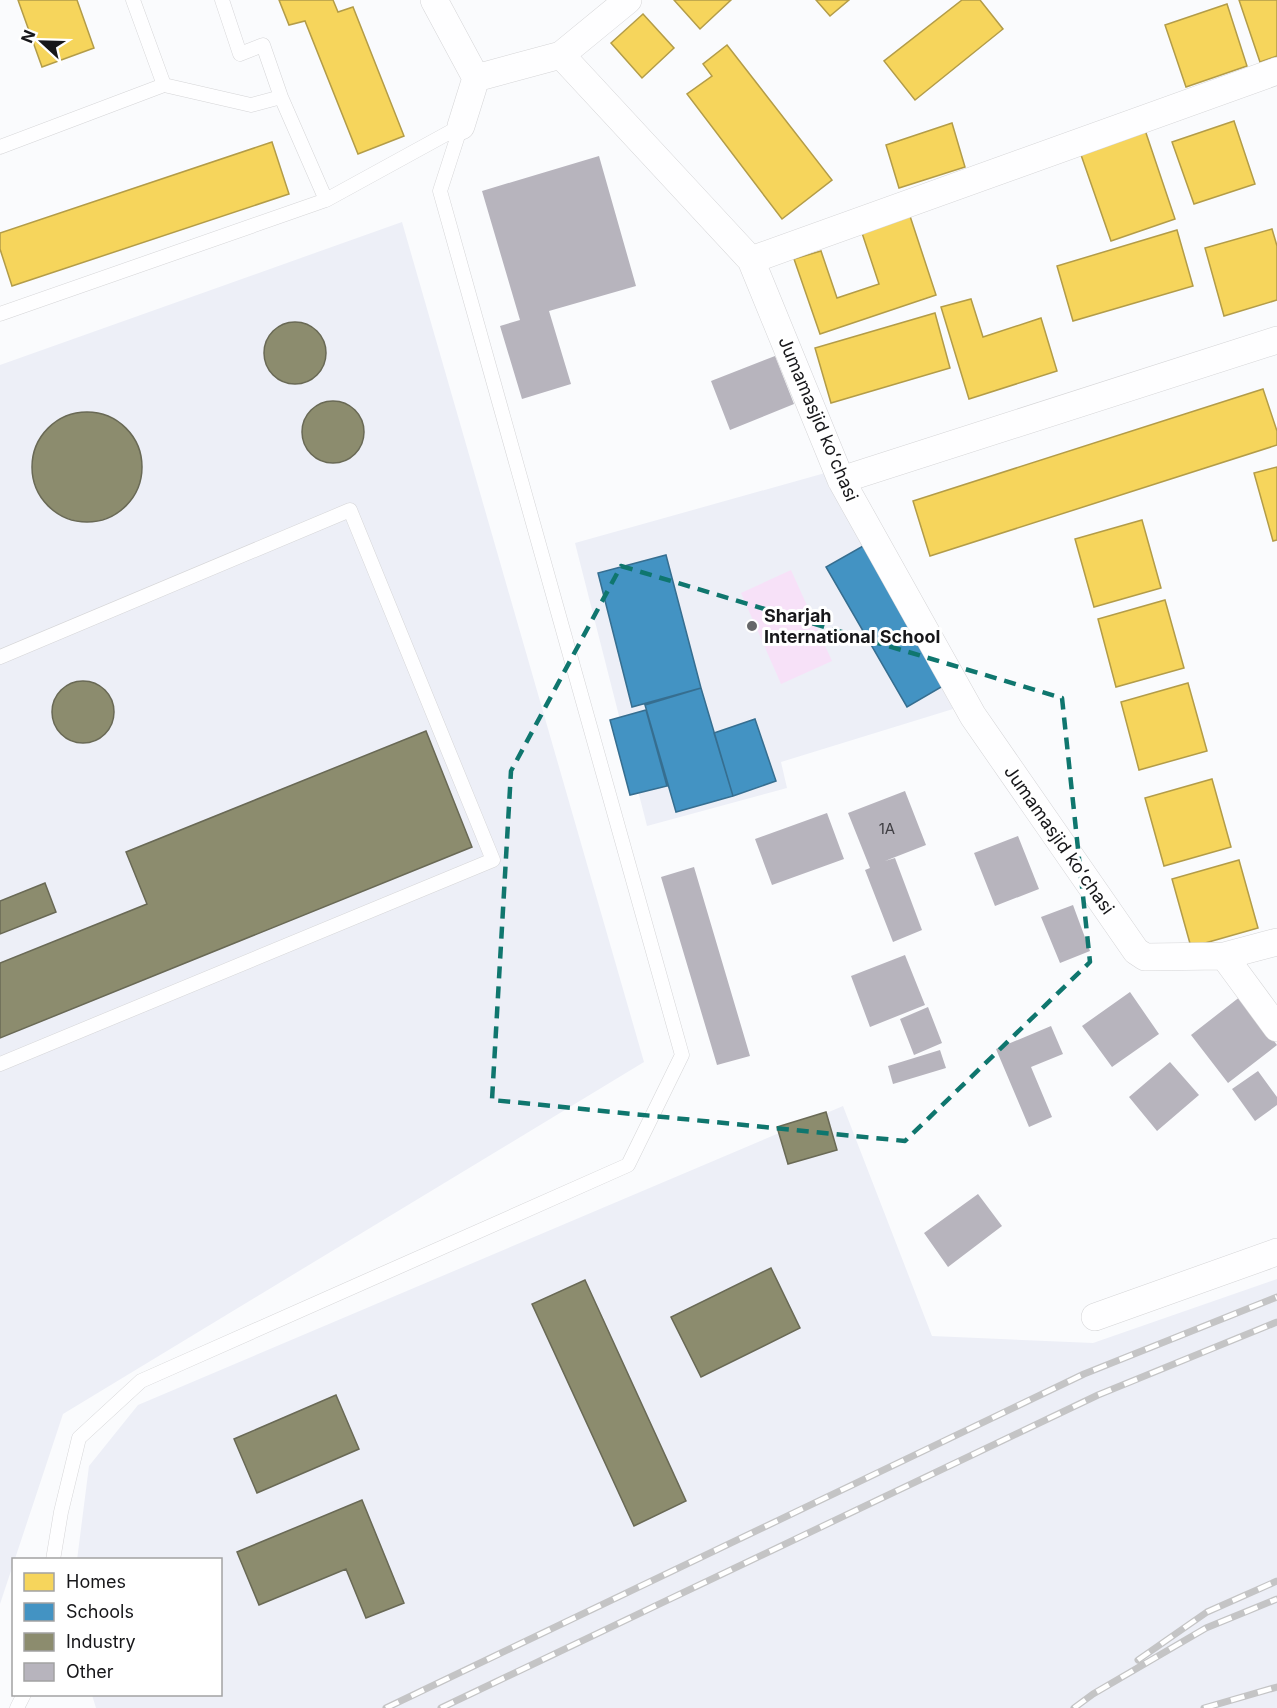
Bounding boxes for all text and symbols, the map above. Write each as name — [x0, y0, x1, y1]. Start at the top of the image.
north arrow — [12, 12, 72, 72]
text: N — [17, 27, 40, 46]
street label: Jumamasjid koʻchasi — [774, 333, 863, 504]
place label: Sharjah International School — [764, 605, 940, 647]
marker: Sharjah International School — [745, 619, 759, 633]
street label: Jumamasjid koʻchasi — [1000, 761, 1119, 918]
house number: 1A — [879, 819, 895, 838]
legend — [12, 1558, 222, 1696]
text: Homes — [66, 1571, 126, 1592]
text: Schools — [66, 1601, 134, 1622]
text: Industry — [66, 1631, 136, 1652]
text: Other — [66, 1661, 114, 1682]

